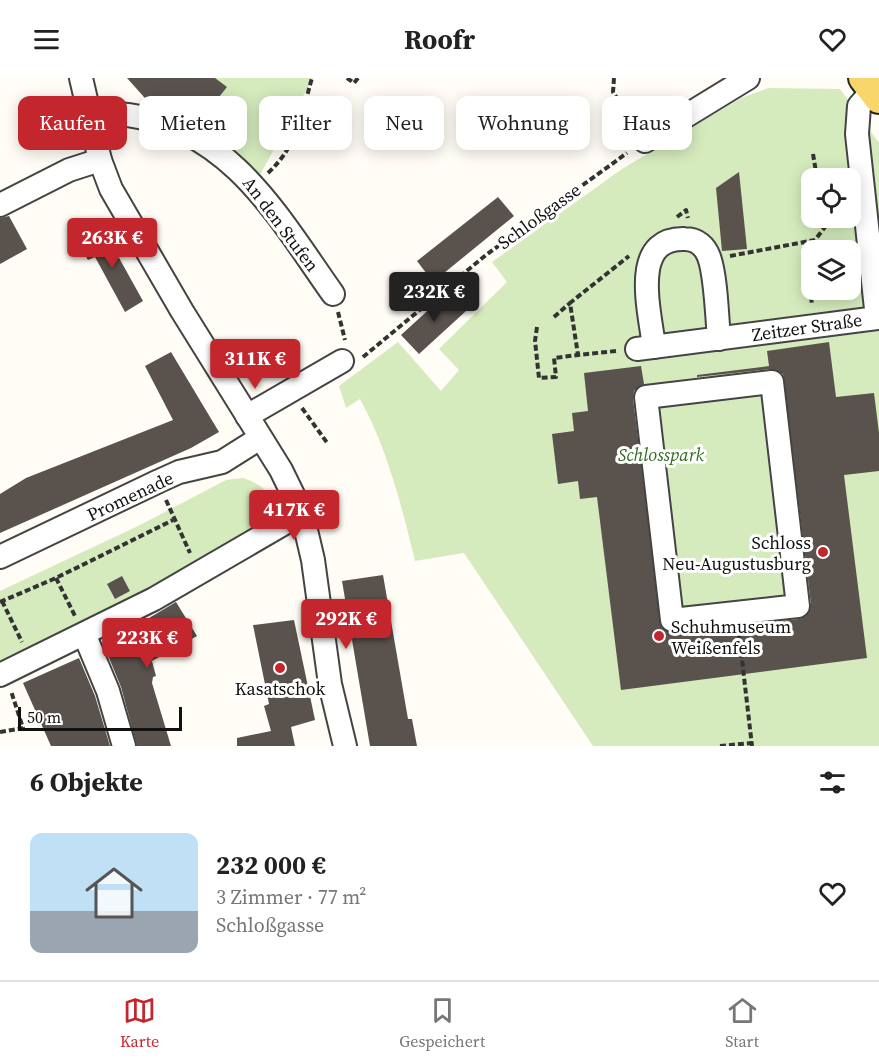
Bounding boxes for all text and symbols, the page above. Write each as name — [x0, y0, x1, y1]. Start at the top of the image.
text: Roofr — [404, 21, 475, 58]
icon: menu — [30, 23, 63, 56]
icon: heart — [816, 23, 849, 56]
chip: Kaufen — [18, 96, 127, 150]
chip: Mieten — [139, 96, 247, 150]
chip: Filter — [259, 96, 352, 150]
chip: Neu — [364, 96, 444, 150]
chip: Wohnung — [456, 96, 590, 150]
chip: Haus — [602, 96, 692, 150]
map controls — [801, 168, 861, 300]
button: locate — [801, 168, 861, 228]
street label: An den Stufen — [237, 171, 325, 277]
street label: Schloßgasse — [492, 177, 586, 255]
pin: 263K € — [63, 218, 161, 269]
text: 263K € — [81, 223, 143, 251]
button: layers — [801, 240, 861, 300]
pin: 232K € — [385, 272, 483, 323]
text: 232K € — [403, 277, 465, 305]
street label: Zeitzer Straße — [750, 307, 864, 347]
pin: 311K € — [206, 339, 304, 390]
text: 311K € — [224, 344, 286, 372]
park label: Schlosspark — [618, 442, 705, 467]
street label: Promenade — [83, 465, 177, 527]
pin: 417K € — [245, 490, 343, 541]
text: 417K € — [263, 495, 325, 523]
place label: Schloss Neu-Augustusburg — [662, 530, 811, 576]
marker: Schloss Neu-Augustusburg — [816, 545, 830, 559]
pin: 292K € — [297, 599, 395, 650]
text: 292K € — [315, 604, 377, 632]
place label: Schuhmuseum Weißenfels — [671, 614, 791, 660]
pin: 223K € — [98, 618, 196, 669]
text: 223K € — [116, 623, 178, 651]
marker: Schuhmuseum Weißenfels — [652, 629, 666, 643]
marker: Kasatschok — [273, 661, 287, 675]
place label: Kasatschok — [235, 676, 325, 701]
scale bar — [18, 704, 182, 732]
text: 50 m — [27, 706, 61, 728]
text: 6 Objekte — [30, 764, 143, 800]
icon: filters — [816, 766, 849, 799]
text: 232 000 € — [216, 847, 326, 883]
icon: home — [78, 857, 150, 929]
icon: heart — [816, 877, 849, 910]
text: 3 Zimmer · 77 m² — [216, 883, 366, 911]
text: Schloßgasse — [216, 911, 324, 939]
tab: Karte — [120, 994, 159, 1052]
tab: Gespeichert — [399, 994, 485, 1052]
tab: Start — [725, 994, 759, 1052]

